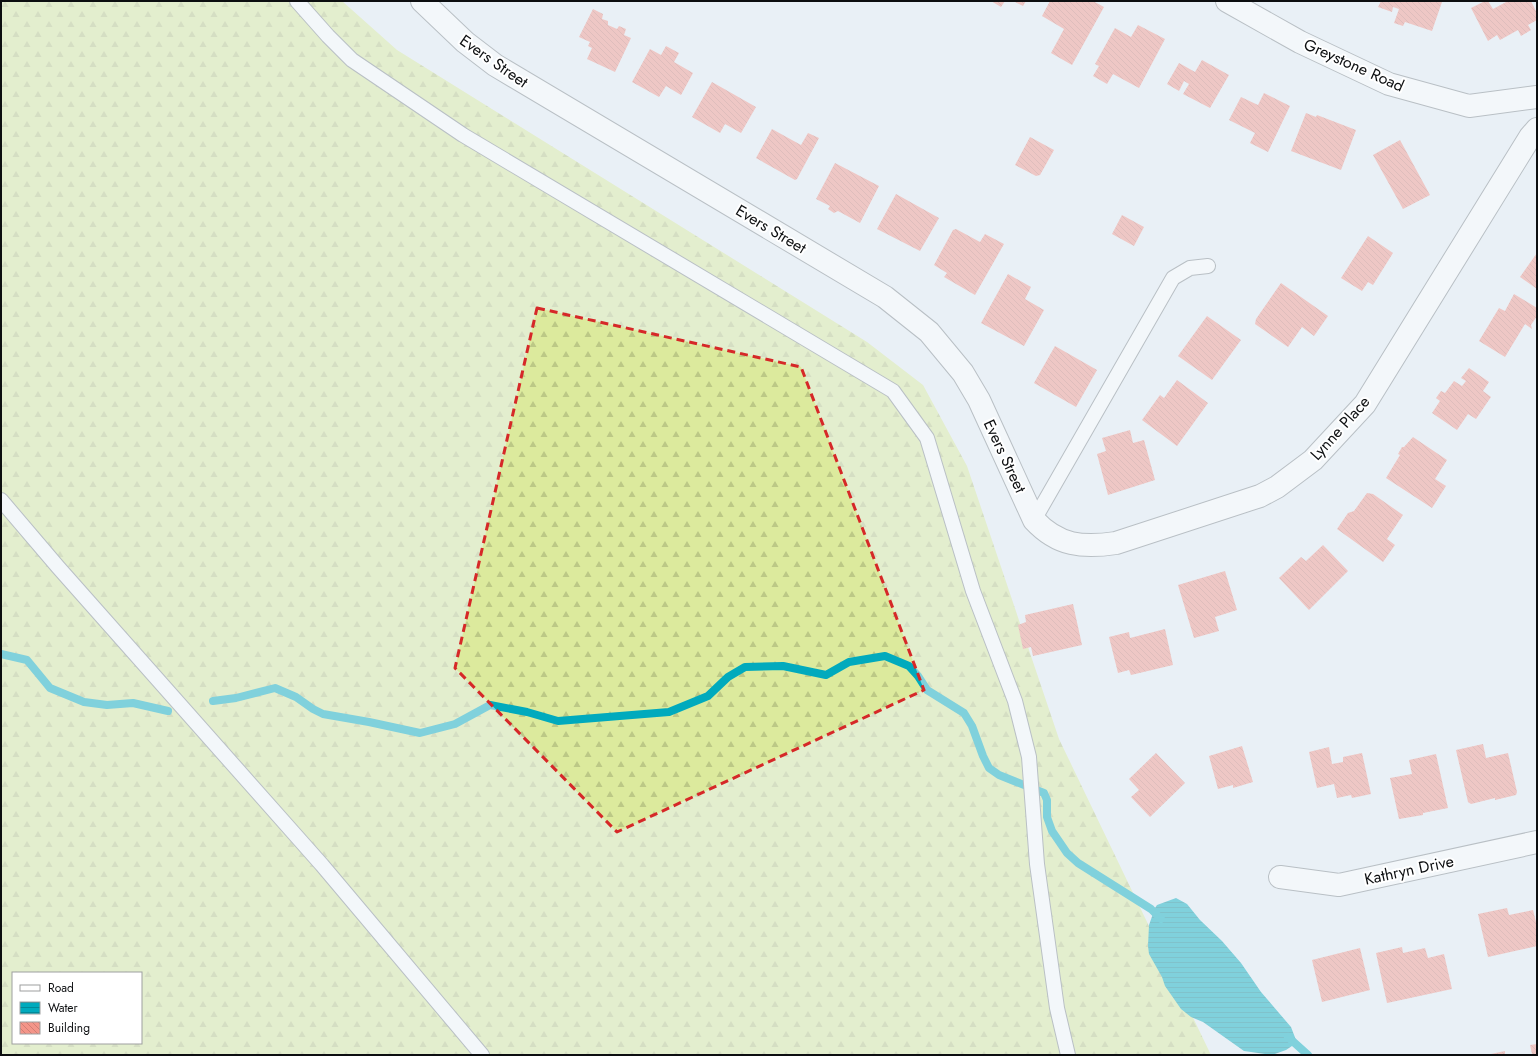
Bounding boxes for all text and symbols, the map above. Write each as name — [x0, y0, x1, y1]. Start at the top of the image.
street label: Evers Street — [455, 29, 533, 93]
street label: Greystone Road — [1300, 33, 1408, 97]
street label: Evers Street — [731, 199, 811, 259]
street label: Lynne Place — [1305, 391, 1375, 465]
street label: Evers Street — [978, 415, 1032, 497]
street label: Kathryn Drive — [1362, 849, 1456, 891]
legend — [12, 972, 142, 1044]
text: Road — [48, 979, 74, 997]
text: Water — [48, 999, 79, 1017]
text: Building — [48, 1019, 90, 1037]

